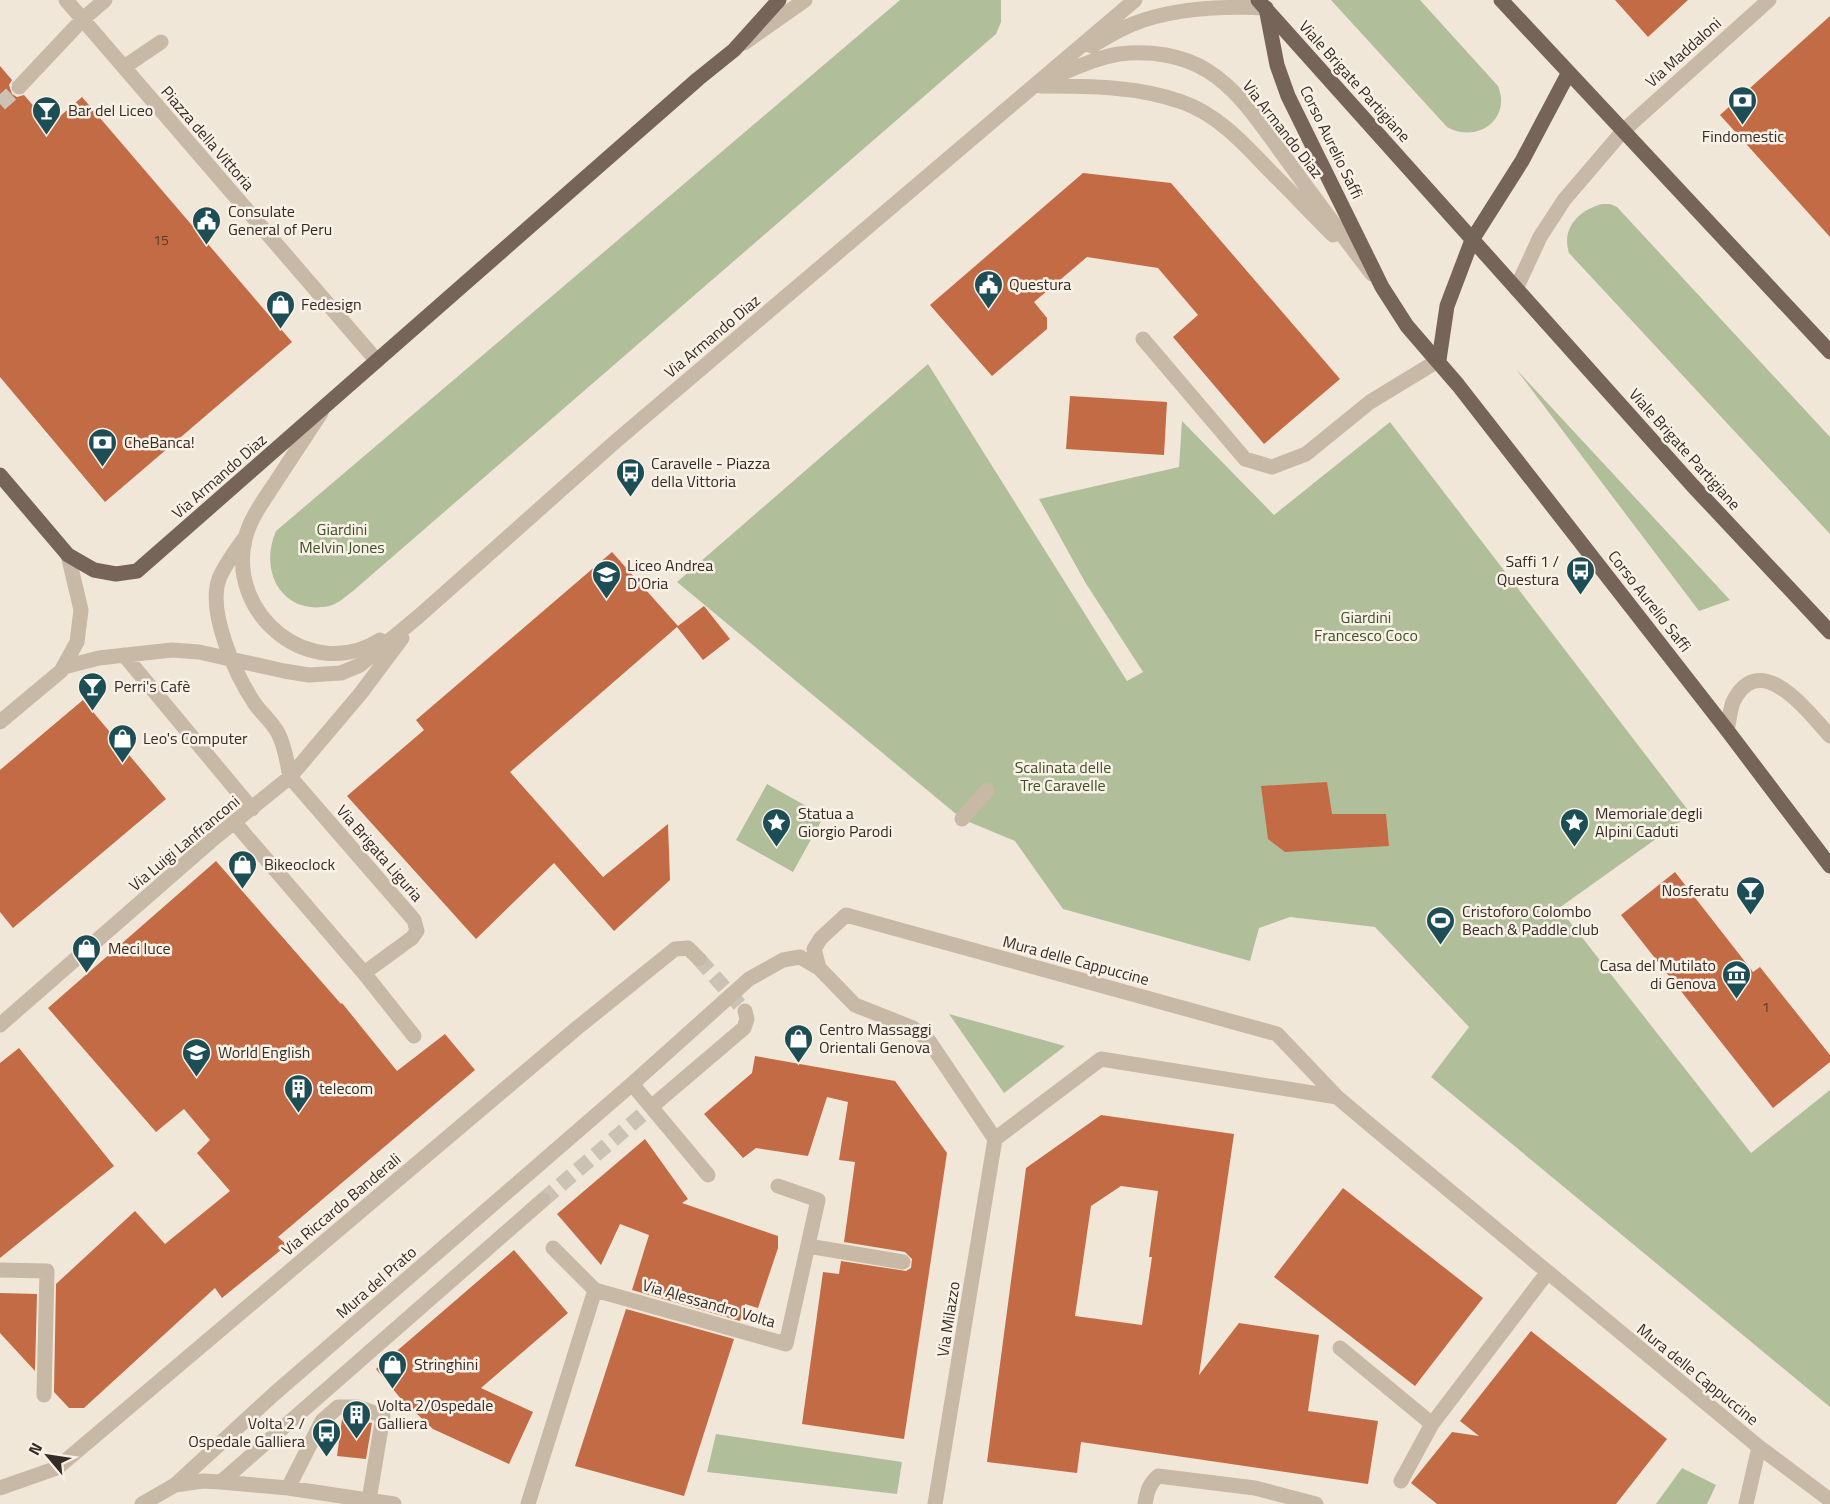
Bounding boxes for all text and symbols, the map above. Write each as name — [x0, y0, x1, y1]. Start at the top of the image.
street label: Via Maddaloni — [1640, 11, 1726, 93]
street label: Viale Brigate Partigiane — [1294, 15, 1416, 147]
street label: Via Armando Diaz — [1237, 75, 1329, 183]
street label: Piazza della Vittoria — [156, 80, 260, 196]
street label: Corso Aurelio Saffi — [1294, 81, 1370, 203]
bank icon: Findomestic — [1727, 84, 1759, 126]
bar icon: Bar del Liceo — [31, 94, 63, 136]
place label: Bar del Liceo — [68, 98, 153, 122]
place label: Findomestic — [1702, 124, 1784, 148]
place label: Consulate General of Peru — [228, 199, 332, 241]
public building icon: Consulate General of Peru — [191, 204, 223, 246]
house number: 15 — [153, 229, 169, 250]
public building icon: Questura — [972, 268, 1004, 310]
place label: Questura — [1009, 272, 1071, 296]
shop icon: Fedesign — [264, 288, 296, 330]
street label: Via Armando Diaz — [659, 289, 765, 383]
place label: Fedesign — [301, 292, 362, 316]
street label: Viale Brigate Partigiane — [1624, 383, 1746, 515]
bank icon: CheBanca! — [87, 426, 119, 468]
street label: Via Armando Diaz — [166, 428, 272, 524]
place label: CheBanca! — [124, 430, 195, 454]
place label: Caravelle - Piazza della Vittoria — [651, 451, 770, 493]
bus stop icon: Caravelle - Piazza della Vittoria — [614, 456, 646, 498]
park label: Giardini Melvin Jones — [299, 517, 385, 559]
street label: Corso Aurelio Saffi — [1603, 545, 1697, 657]
place label: Saffi 1 / Questura — [1497, 549, 1559, 591]
place label: Liceo Andrea D'Oria — [627, 553, 713, 595]
bus stop icon: Saffi 1 / Questura — [1564, 554, 1596, 596]
school or university icon: Liceo Andrea D'Oria — [590, 558, 622, 600]
park label: Giardini Francesco Coco — [1314, 605, 1418, 647]
bar icon: Perri's Cafè — [77, 670, 109, 712]
place label: Perri's Cafè — [114, 674, 190, 698]
shop icon: Leo's Computer — [106, 722, 138, 764]
place label: Leo's Computer — [143, 726, 248, 750]
park label: Scalinata delle Tre Caravelle — [1015, 755, 1111, 797]
street label: Via Luigi Lanfranconi — [123, 789, 245, 897]
street label: Via Brigata Liguria — [331, 799, 429, 907]
place label: Statua a Giorgio Parodi — [798, 801, 892, 843]
place label: Memoriale degli Alpini Caduti — [1595, 801, 1703, 843]
place icon: Statua a Giorgio Parodi — [761, 806, 793, 848]
place icon: Memoriale degli Alpini Caduti — [1558, 806, 1590, 848]
shop icon: Bikeoclock — [227, 848, 259, 890]
place label: Bikeoclock — [264, 852, 335, 876]
bar icon: Nosferatu — [1734, 874, 1766, 916]
place label: Nosferatu — [1661, 878, 1729, 902]
place label: Cristoforo Colombo Beach & Paddle club — [1462, 899, 1599, 941]
sports icon: Cristoforo Colombo Beach & Paddle club — [1425, 904, 1457, 946]
street label: Mura delle Cappuccine — [1000, 929, 1152, 991]
shop icon: Meci luce — [71, 932, 103, 974]
place label: Meci luce — [108, 936, 171, 960]
place label: Casa del Mutilato di Genova — [1600, 953, 1716, 995]
museum icon: Casa del Mutilato di Genova — [1721, 958, 1753, 1000]
house number: 1 — [1762, 996, 1770, 1017]
place label: Centro Massaggi Orientali Genova — [819, 1017, 931, 1059]
shop icon: Centro Massaggi Orientali Genova — [782, 1022, 814, 1064]
school or university icon: World English — [181, 1036, 213, 1078]
place label: World English — [218, 1040, 310, 1064]
building icon: telecom — [282, 1072, 314, 1114]
place label: telecom — [319, 1076, 373, 1100]
street label: Via Riccardo Banderali — [276, 1147, 406, 1261]
street label: Mura del Prato — [330, 1240, 422, 1324]
street label: Via Alessandro Volta — [640, 1273, 778, 1333]
street label: Via Milazzo — [930, 1280, 966, 1358]
street label: Mura delle Cappuccine — [1632, 1317, 1764, 1431]
shop icon: Stringhini — [377, 1348, 409, 1390]
place label: Stringhini — [414, 1352, 478, 1376]
place label: Volta 2/Ospedale Galliera — [377, 1393, 493, 1435]
building icon: Volta 2/Ospedale Galliera — [340, 1398, 372, 1440]
place label: Volta 2 / Ospedale Galliera — [188, 1411, 305, 1453]
bus stop icon: Volta 2 / Ospedale Galliera — [310, 1416, 342, 1458]
north arrow — [18, 1426, 78, 1486]
text: N — [22, 1438, 48, 1459]

